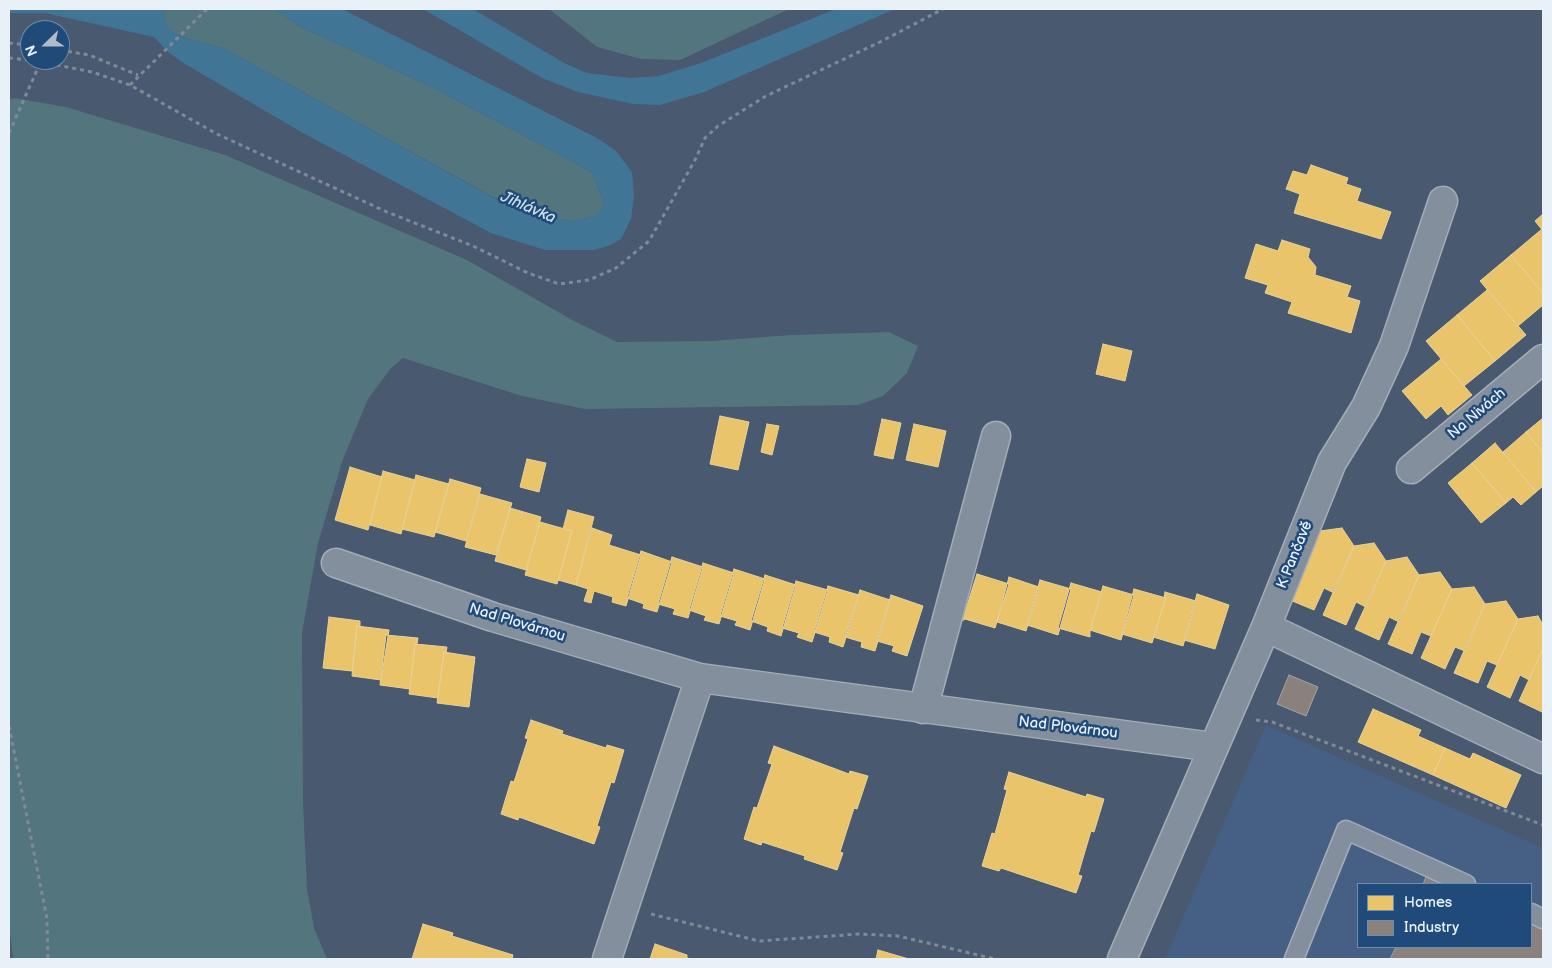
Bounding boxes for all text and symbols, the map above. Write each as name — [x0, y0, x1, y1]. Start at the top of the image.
north arrow — [20, 20, 70, 70]
text: N — [22, 42, 41, 58]
water label: Jihlávka — [498, 188, 558, 228]
street label: Na Nivách — [1444, 385, 1510, 443]
street label: K Pančavě — [1273, 519, 1317, 591]
street label: Nad Plovárnou — [467, 600, 567, 646]
street label: Nad Plovárnou — [1017, 713, 1119, 743]
legend — [1357, 883, 1532, 948]
text: Homes — [1404, 893, 1452, 912]
text: Industry — [1404, 918, 1459, 937]

